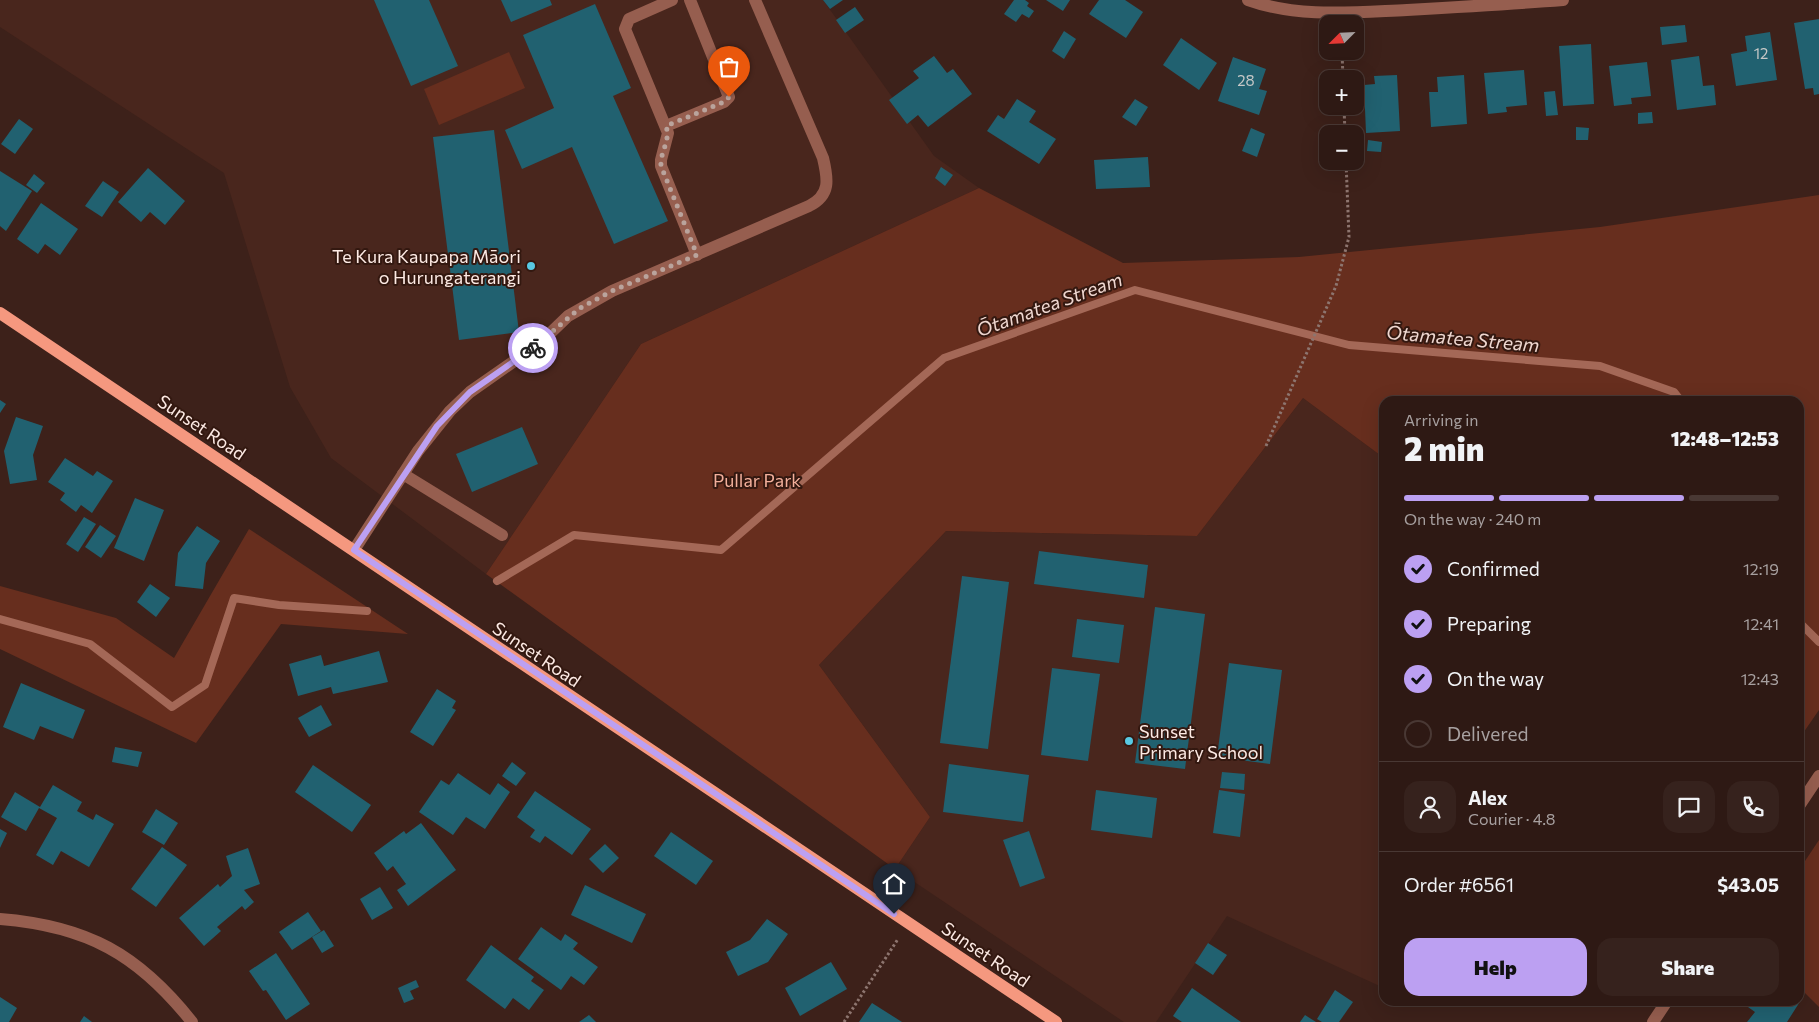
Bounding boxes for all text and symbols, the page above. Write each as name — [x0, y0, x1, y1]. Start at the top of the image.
north arrow — [1319, 15, 1364, 60]
map controls — [1319, 15, 1364, 170]
house number: 12 — [1754, 44, 1768, 62]
pin — [708, 46, 750, 97]
icon: bag — [715, 53, 743, 81]
button: + — [1319, 70, 1364, 115]
house number: 28 — [1237, 71, 1255, 89]
button: − — [1319, 125, 1364, 170]
place label: Te Kura Kaupapa Māori o Hurungaterangi — [332, 245, 521, 288]
marker: Te Kura Kaupapa Māori o Hurungaterangi — [525, 260, 537, 272]
water label: Ōtamatea Stream — [973, 267, 1125, 341]
water label: Ōtamatea Stream — [1386, 320, 1540, 356]
courier — [508, 323, 558, 373]
icon: bike — [519, 334, 547, 362]
street label: Sunset Road — [154, 390, 250, 464]
text: Arriving in — [1404, 410, 1478, 429]
text: 12:48–12:53 — [1671, 427, 1779, 450]
text: 2 min — [1404, 428, 1484, 468]
park label: Pullar Park — [713, 469, 801, 491]
text: On the way · 240 m — [1404, 509, 1541, 528]
icon: check — [1404, 555, 1432, 583]
text: Confirmed — [1447, 557, 1540, 580]
text: 12:19 — [1743, 559, 1779, 578]
icon: check — [1404, 610, 1432, 638]
text: Preparing — [1447, 612, 1531, 635]
text: 12:41 — [1744, 614, 1779, 633]
street label: Sunset Road — [489, 617, 585, 691]
icon: check — [1404, 665, 1432, 693]
text: On the way — [1447, 667, 1544, 690]
text: 12:43 — [1741, 669, 1779, 688]
place label: Sunset Primary School — [1139, 720, 1263, 763]
text: Delivered — [1447, 722, 1528, 745]
marker: Sunset Primary School — [1123, 735, 1135, 747]
button: person — [1404, 781, 1456, 833]
button: chat — [1663, 781, 1715, 833]
button: phone — [1727, 781, 1779, 833]
text: Alex — [1468, 786, 1508, 809]
text: Courier · 4.8 — [1468, 809, 1555, 828]
pin — [873, 863, 915, 914]
icon: home — [880, 870, 908, 898]
text: Order #6561 — [1404, 873, 1514, 896]
text: $43.05 — [1717, 873, 1779, 896]
street label: Sunset Road — [938, 917, 1034, 991]
button: Help — [1404, 938, 1587, 996]
button: Share — [1597, 938, 1779, 996]

